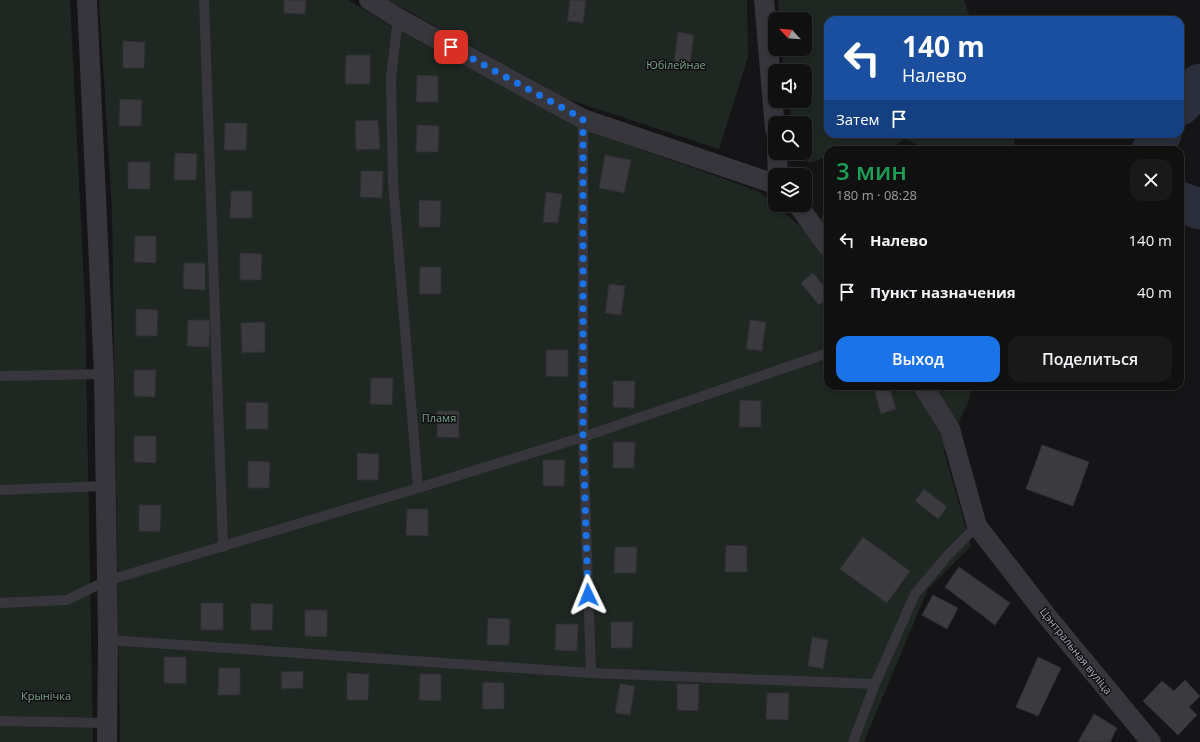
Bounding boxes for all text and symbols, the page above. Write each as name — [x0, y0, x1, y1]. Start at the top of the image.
north arrow — [768, 12, 812, 56]
map controls — [768, 12, 812, 212]
text: 140 m — [902, 27, 985, 65]
pin — [434, 30, 468, 64]
icon: left — [836, 32, 888, 84]
icon: arrive — [440, 36, 462, 58]
park label: Юбілейнае — [646, 57, 706, 72]
text: Налево — [902, 63, 967, 87]
button: sound — [768, 64, 812, 108]
icon: arrive — [888, 108, 910, 130]
text: Затем — [836, 109, 880, 129]
button: search — [768, 116, 812, 160]
text: 3 мин — [836, 154, 907, 187]
button: close — [1130, 159, 1172, 201]
button: layers — [768, 168, 812, 212]
text: 180 m · 08:28 — [836, 186, 917, 204]
icon: left — [836, 229, 858, 251]
text: Налево — [870, 230, 928, 250]
text: 140 m — [1128, 230, 1172, 250]
icon: arrive — [836, 281, 858, 303]
text: Пункт назначения — [870, 282, 1016, 302]
text: 40 m — [1137, 282, 1172, 302]
button: Выход — [836, 336, 1000, 382]
button: Поделиться — [1008, 336, 1172, 382]
park label: Пламя — [422, 410, 456, 425]
position arrow — [567, 574, 609, 616]
street label: Цэнтральная вуліца — [1037, 604, 1116, 697]
park label: Крынічка — [21, 688, 71, 703]

